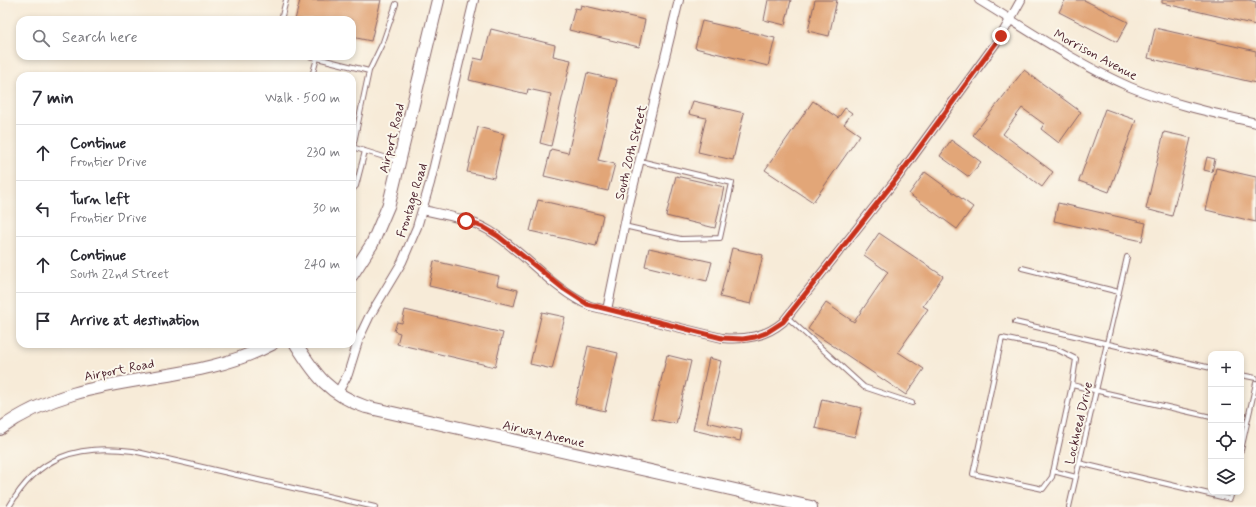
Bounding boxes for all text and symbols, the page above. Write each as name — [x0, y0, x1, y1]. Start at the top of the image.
search box — [16, 16, 356, 60]
street label: Morrison Avenue — [1050, 26, 1140, 85]
icon: search — [30, 27, 52, 49]
route end — [992, 27, 1010, 45]
text: Search here — [62, 28, 138, 48]
text: 7 min — [32, 87, 74, 109]
text: Walk · 500 m — [265, 90, 340, 107]
street label: Airport Road — [376, 102, 409, 175]
street label: South 20th Street — [611, 103, 652, 202]
text: Continue — [70, 134, 126, 154]
icon: ahead — [32, 142, 54, 164]
text: 230 m — [306, 144, 340, 161]
text: Frontier Drive — [70, 154, 147, 171]
street label: Frontage Road — [393, 161, 433, 240]
text: Turn left — [70, 190, 130, 210]
icon: left — [32, 198, 54, 220]
text: 30 m — [313, 200, 340, 217]
text: Frontier Drive — [70, 210, 147, 227]
route start — [457, 212, 475, 230]
text: Continue — [70, 246, 126, 266]
icon: ahead — [32, 254, 54, 276]
text: 240 m — [304, 256, 340, 273]
text: South 22nd Street — [70, 266, 169, 283]
icon: arrive — [32, 310, 54, 332]
text: Arrive at destination — [70, 311, 199, 331]
map controls — [1208, 351, 1244, 495]
button: + — [1208, 351, 1244, 387]
street label: Airport Road — [83, 355, 156, 386]
street label: Lockheed Drive — [1062, 380, 1097, 466]
button: − — [1208, 387, 1244, 423]
street label: Airway Avenue — [501, 417, 586, 452]
button: locate — [1208, 423, 1244, 459]
button: layers — [1208, 459, 1244, 495]

